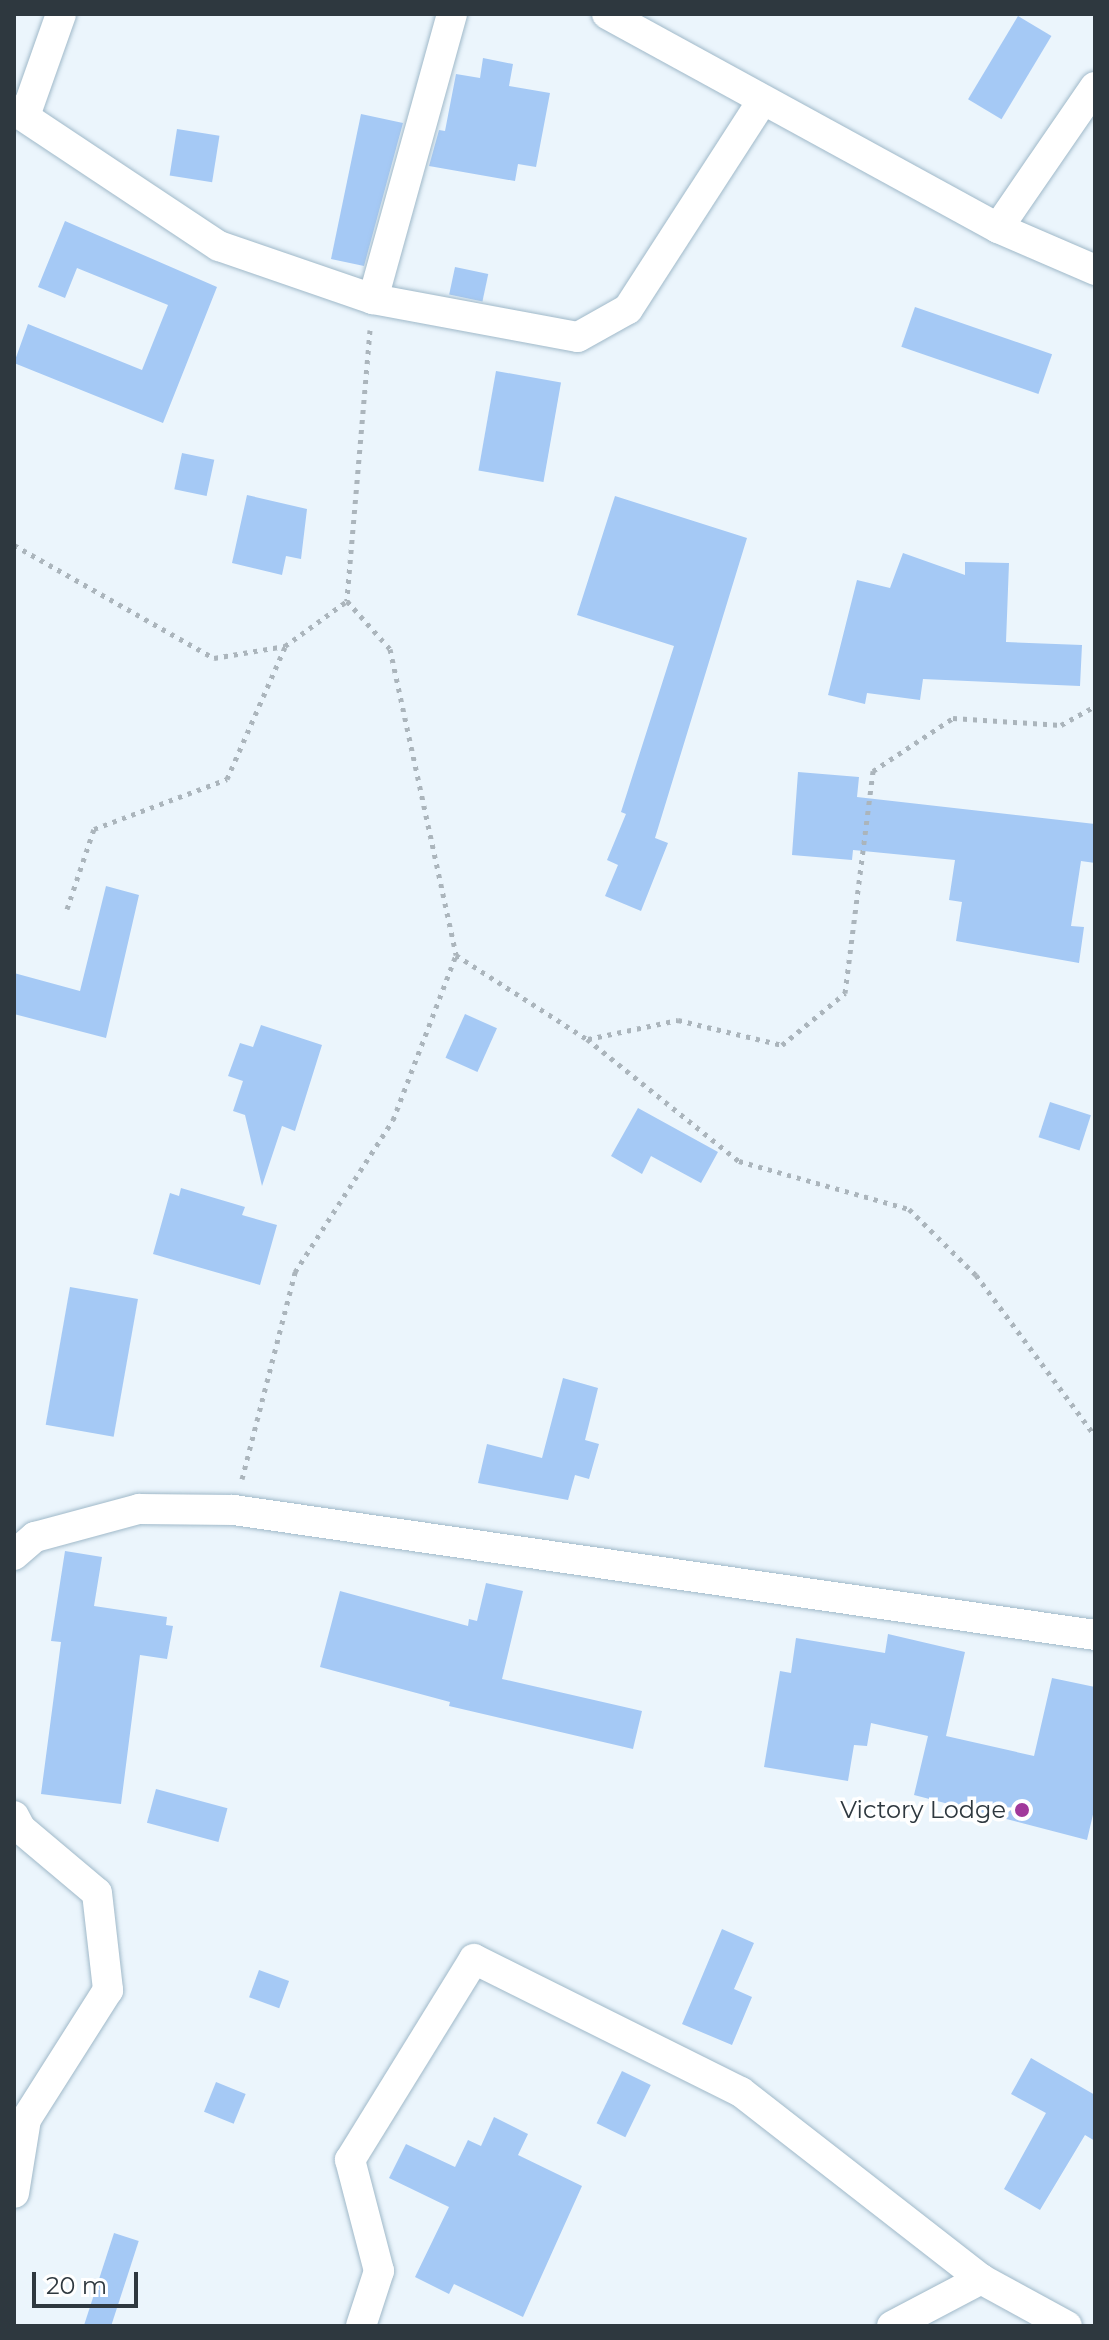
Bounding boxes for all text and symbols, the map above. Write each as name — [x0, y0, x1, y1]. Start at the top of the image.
place label: Victory Lodge — [840, 1796, 1006, 1824]
marker: Victory Lodge — [1013, 1801, 1031, 1819]
scale bar — [36, 2256, 142, 2306]
text: 20 m — [46, 2271, 107, 2300]

